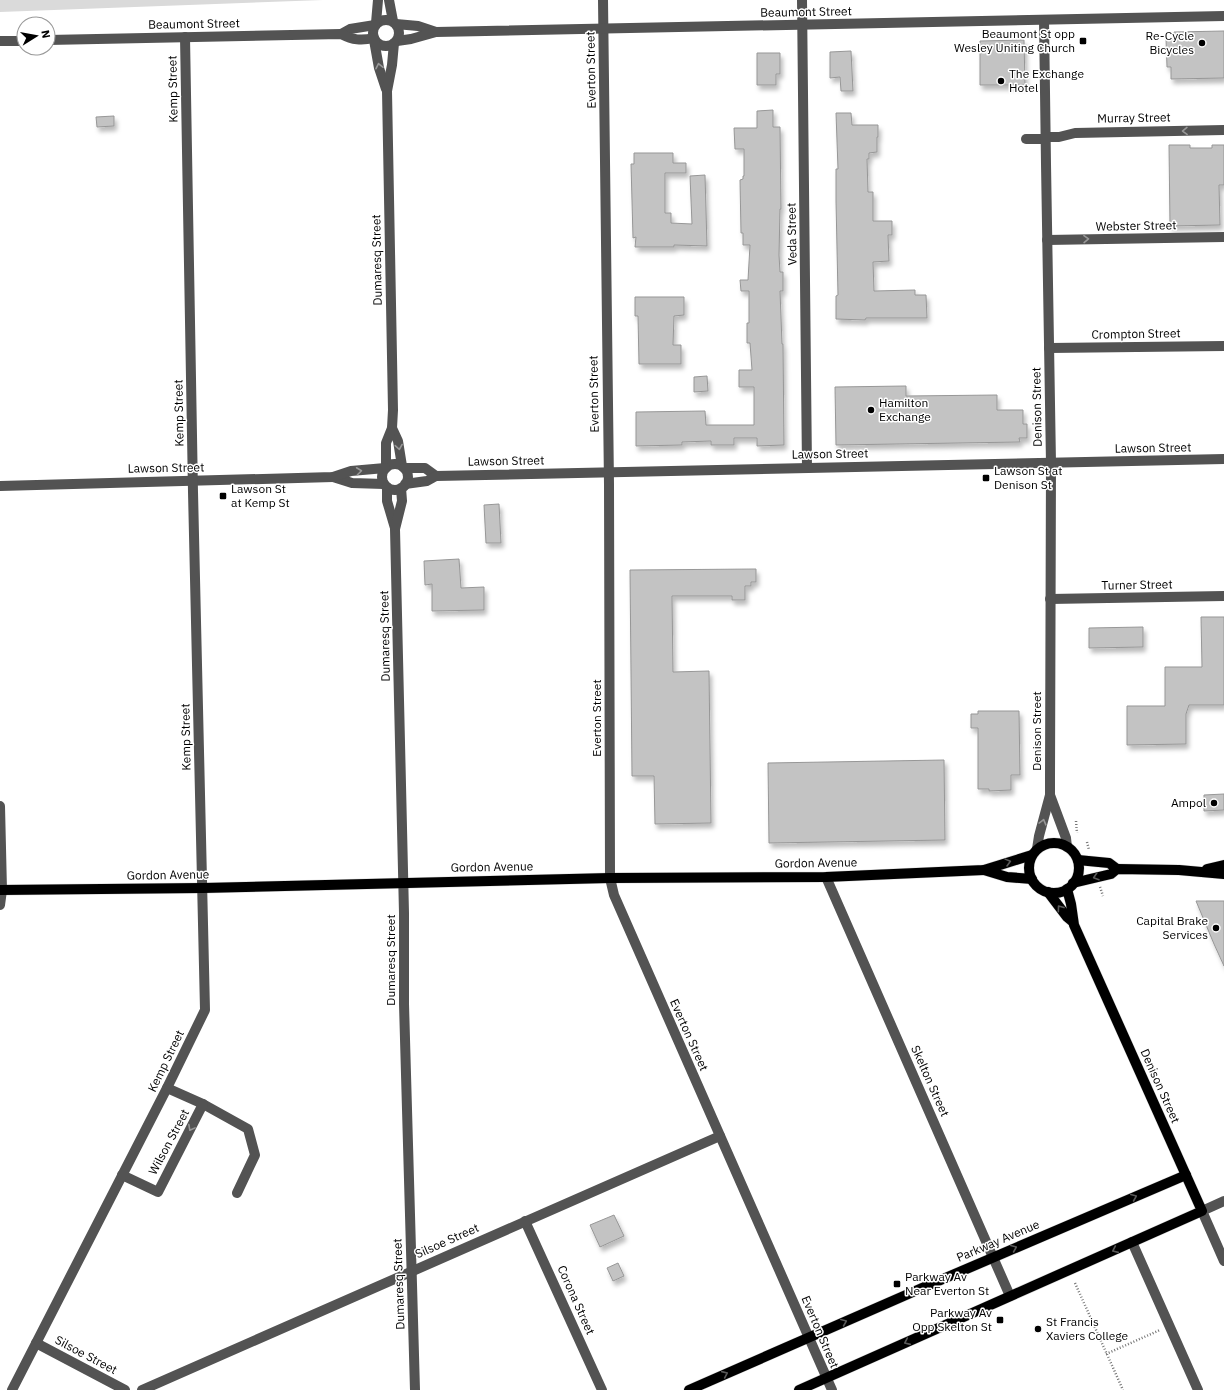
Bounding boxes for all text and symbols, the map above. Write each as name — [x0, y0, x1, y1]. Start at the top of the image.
street label: Beaumont Street — [760, 3, 852, 20]
street label: Beaumont Street — [148, 15, 240, 32]
north arrow — [16, 16, 56, 56]
place label: Beaumont St opp Wesley Uniting Church — [954, 26, 1075, 55]
place label: Re-Cycle Bicycles — [1146, 28, 1194, 57]
text: N — [38, 29, 53, 39]
street label: Everton Street — [582, 31, 599, 109]
marker: Beaumont St opp Wesley Uniting Church — [1078, 36, 1088, 46]
marker: Re-Cycle Bicycles — [1197, 38, 1207, 48]
street label: Kemp Street — [164, 55, 181, 123]
one-way arrow — [376, 63, 384, 69]
place label: The Exchange Hotel — [1009, 66, 1084, 95]
marker: The Exchange Hotel — [996, 76, 1006, 86]
street label: Murray Street — [1097, 109, 1171, 126]
one-way arrow — [1182, 126, 1188, 135]
street label: Veda Street — [783, 203, 800, 265]
street label: Dumaresq Street — [368, 214, 385, 306]
street label: Webster Street — [1095, 217, 1176, 234]
one-way arrow — [1083, 235, 1089, 243]
street label: Crompton Street — [1091, 325, 1181, 342]
street label: Everton Street — [585, 355, 602, 433]
street label: Denison Street — [1028, 367, 1045, 447]
street label: Kemp Street — [170, 379, 187, 447]
place label: Hamilton Exchange — [879, 395, 931, 424]
marker: Hamilton Exchange — [866, 405, 876, 415]
street label: Lawson Street — [1115, 439, 1191, 456]
one-way arrow — [394, 443, 403, 450]
street label: Lawson Street — [792, 445, 868, 462]
street label: Lawson Street — [468, 452, 544, 469]
street label: Lawson Street — [128, 459, 204, 476]
place label: Lawson St at Denison St — [994, 463, 1062, 492]
one-way arrow — [356, 466, 362, 475]
marker: Lawson St at Denison St — [981, 473, 991, 483]
place label: Lawson St at Kemp St — [231, 481, 290, 510]
marker: Lawson St at Kemp St — [218, 491, 228, 501]
street label: Turner Street — [1101, 576, 1173, 593]
street label: Dumaresq Street — [376, 590, 393, 682]
street label: Everton Street — [589, 679, 604, 757]
street label: Denison Street — [1029, 691, 1044, 771]
street label: Kemp Street — [177, 703, 194, 771]
place label: Ampol — [1171, 795, 1206, 810]
marker: Ampol — [1209, 798, 1219, 808]
one-way arrow — [1038, 818, 1046, 825]
street label: Gordon Avenue — [774, 854, 858, 871]
street label: Gordon Avenue — [450, 858, 534, 875]
one-way arrow — [1004, 858, 1011, 867]
street label: Gordon Avenue — [126, 866, 210, 883]
one-way arrow — [1092, 872, 1099, 881]
one-way arrow — [1057, 905, 1064, 912]
place label: Capital Brake Services — [1136, 913, 1208, 942]
street label: Dumaresq Street — [383, 914, 398, 1006]
marker: Capital Brake Services — [1211, 923, 1221, 933]
street label: Everton Street — [667, 996, 712, 1073]
street label: Kemp Street — [144, 1027, 187, 1094]
street label: Skelton Street — [908, 1043, 953, 1119]
street label: Denison Street — [1137, 1046, 1183, 1125]
street label: Wilson Street — [145, 1106, 192, 1177]
one-way arrow — [188, 1124, 196, 1132]
one-way arrow — [1131, 1194, 1138, 1202]
street label: Parkway Avenue — [954, 1216, 1042, 1265]
street label: Silsoe Street — [413, 1220, 481, 1261]
street label: Dumaresq Street — [389, 1238, 408, 1330]
one-way arrow — [1011, 1245, 1018, 1253]
one-way arrow — [1112, 1245, 1119, 1253]
street label: Corona Street — [555, 1263, 598, 1337]
place label: Parkway Av Near Everton St — [905, 1269, 989, 1298]
marker: Parkway Av Near Everton St — [892, 1279, 902, 1289]
street label: Everton Street — [798, 1293, 842, 1370]
place label: Parkway Av Opp Skelton St — [912, 1305, 992, 1334]
place label: St Francis Xaviers College — [1046, 1314, 1129, 1343]
marker: Parkway Av Opp Skelton St — [995, 1315, 1005, 1325]
one-way arrow — [839, 1319, 847, 1327]
marker: St Francis Xaviers College — [1033, 1324, 1043, 1334]
street label: Silsoe Street — [53, 1332, 120, 1377]
one-way arrow — [903, 1337, 911, 1345]
one-way arrow — [721, 1371, 728, 1379]

